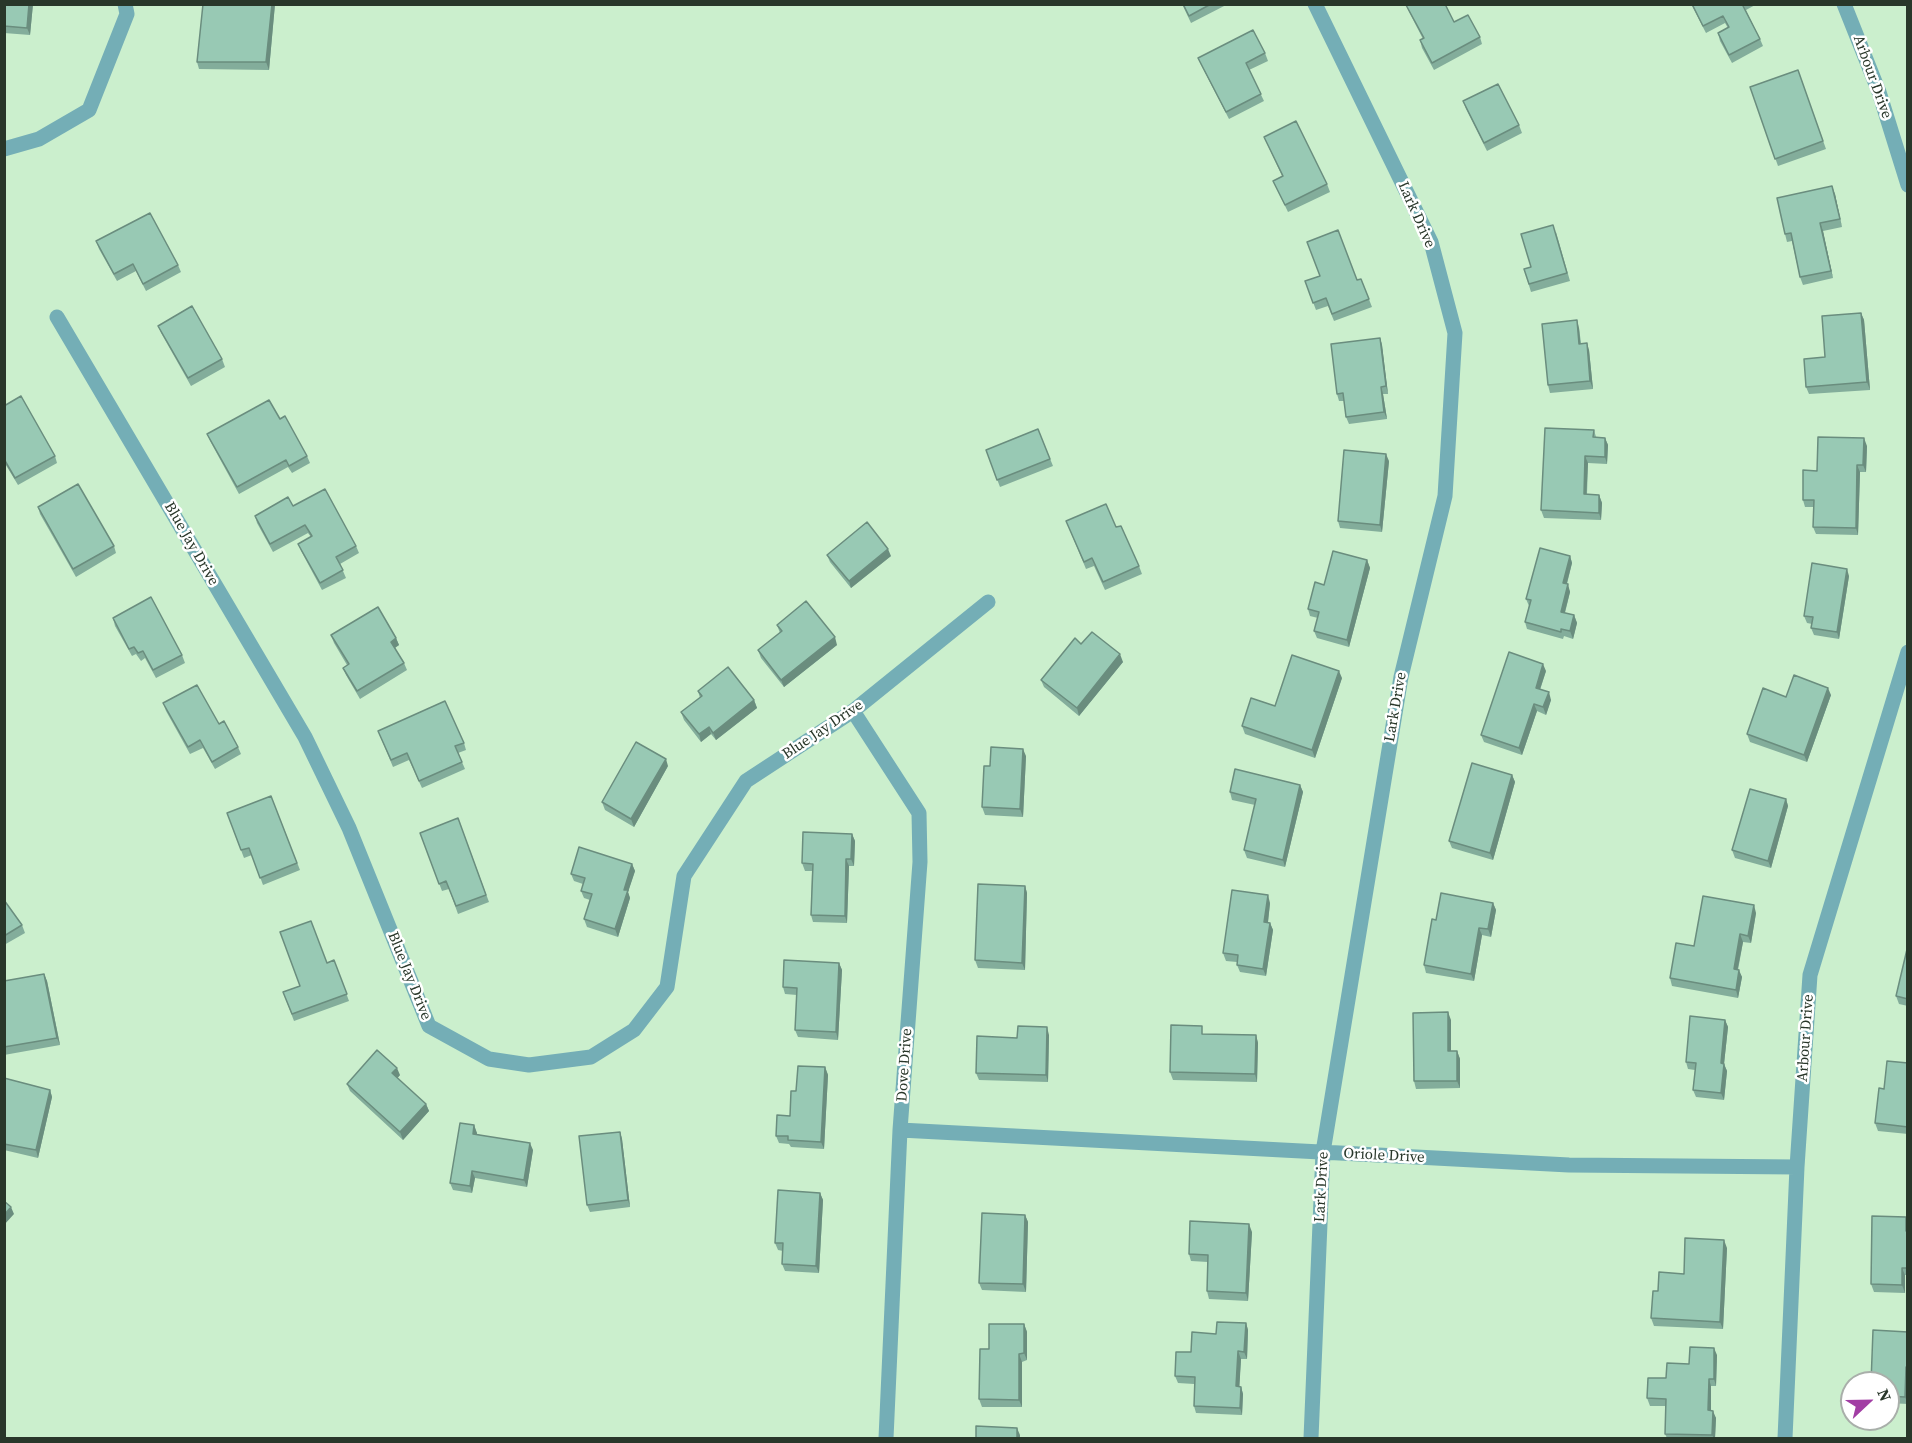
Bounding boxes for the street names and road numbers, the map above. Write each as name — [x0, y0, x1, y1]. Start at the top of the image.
street label: Arbour Drive — [1849, 33, 1895, 121]
street label: Lark Drive — [1393, 179, 1439, 251]
street label: Blue Jay Drive — [160, 499, 222, 589]
street label: Lark Drive — [1381, 671, 1411, 743]
street label: Blue Jay Drive — [779, 696, 867, 764]
street label: Blue Jay Drive — [383, 929, 435, 1023]
street label: Arbour Drive — [1794, 994, 1818, 1082]
street label: Dove Drive — [893, 1028, 917, 1102]
street label: Oriole Drive — [1343, 1145, 1425, 1167]
street label: Lark Drive — [1311, 1151, 1333, 1223]

